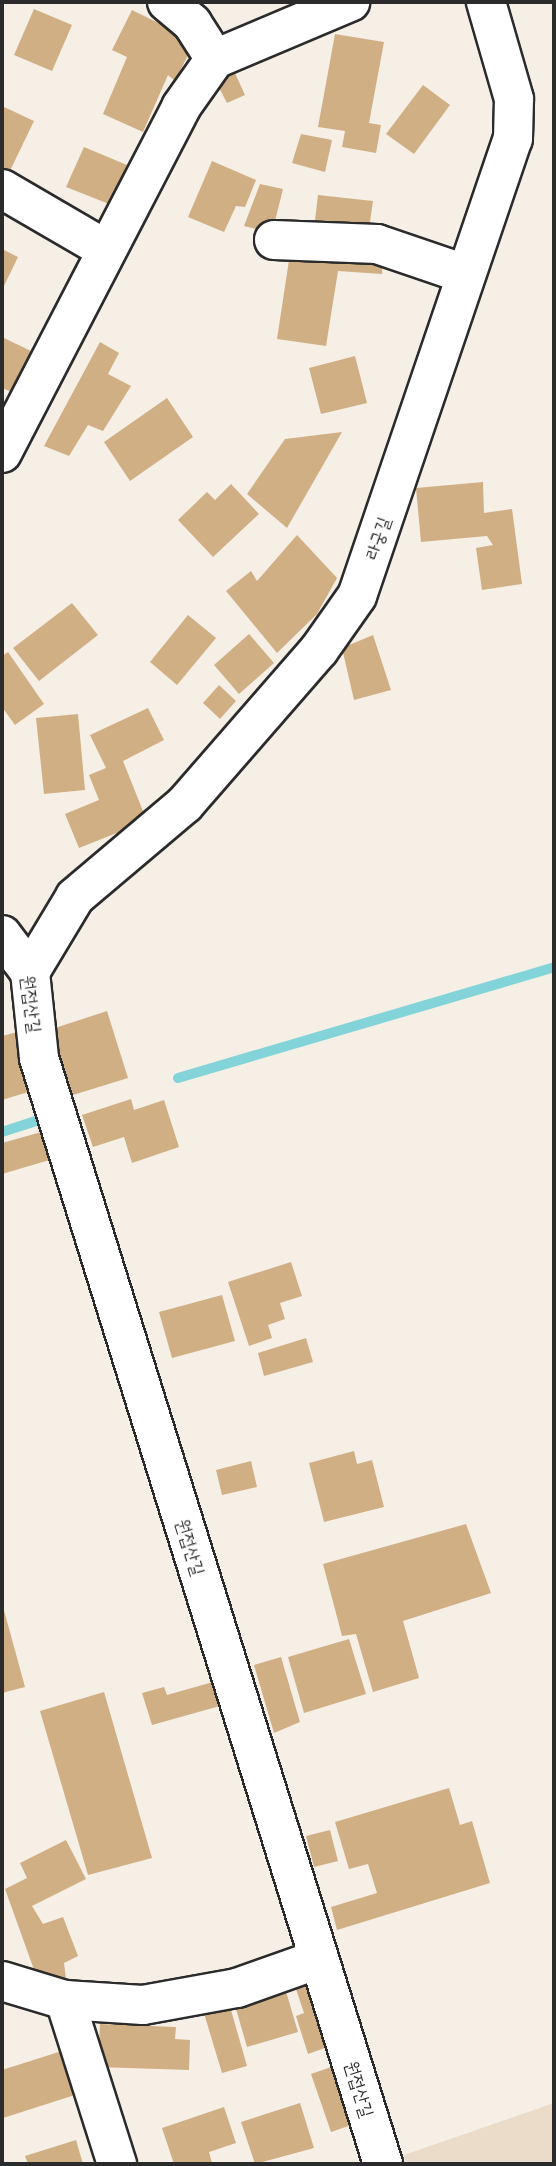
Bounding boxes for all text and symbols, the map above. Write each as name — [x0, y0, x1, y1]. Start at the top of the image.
street label: 라궁길 — [360, 514, 394, 562]
street label: 원접산길 — [18, 974, 46, 1034]
street label: 원접산길 — [172, 1516, 210, 1578]
street label: 원접산길 — [341, 2058, 379, 2120]

